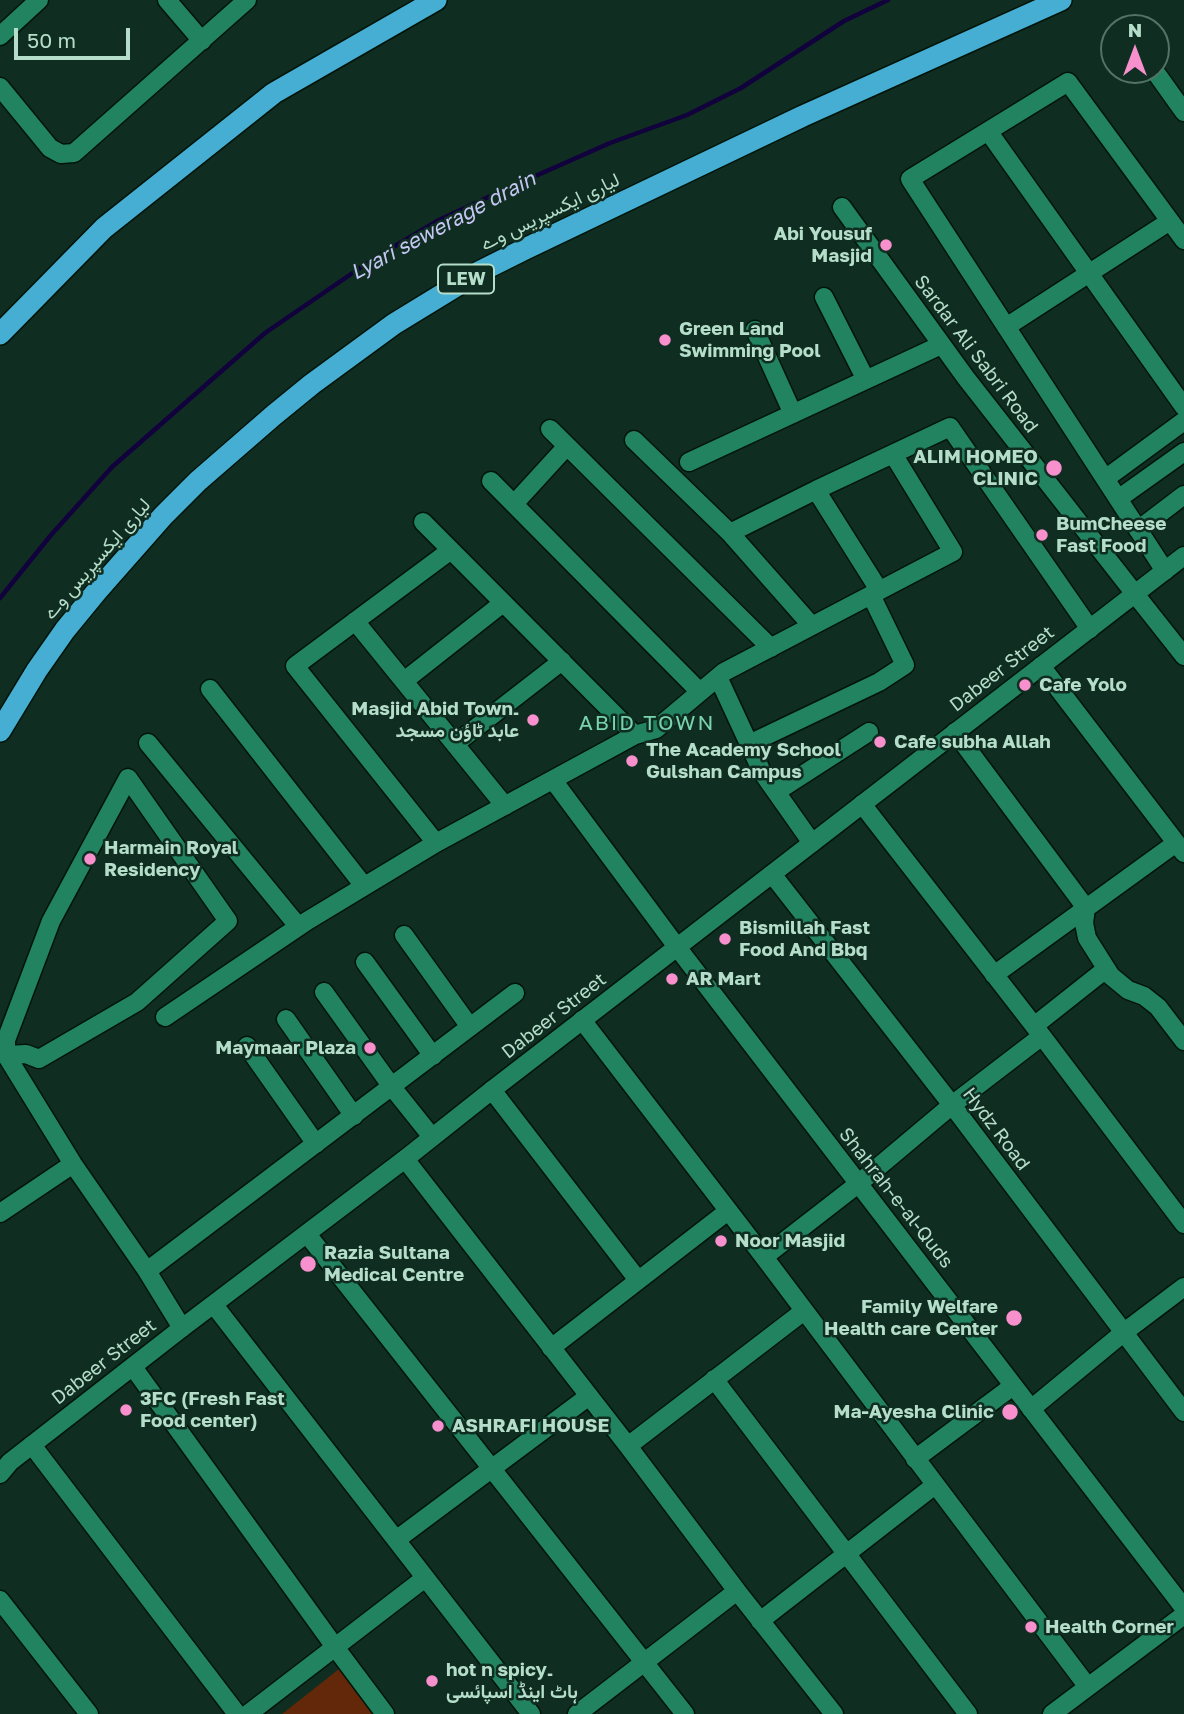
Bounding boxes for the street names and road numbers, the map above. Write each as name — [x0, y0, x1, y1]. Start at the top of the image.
street label: لیاری ایکسپریس وے — [477, 168, 623, 256]
road number: LEW — [438, 264, 494, 293]
street label: Sardar Ali Sabri Road — [909, 271, 1043, 437]
street label: لیاری ایکسپریس وے — [38, 494, 156, 624]
street label: Dabeer Street — [945, 621, 1059, 717]
street label: Dabeer Street — [497, 968, 611, 1064]
street label: Hydz Road — [958, 1083, 1034, 1175]
street label: Shahrah-e-al-Quds — [834, 1123, 958, 1273]
street label: Dabeer Street — [47, 1314, 161, 1410]

